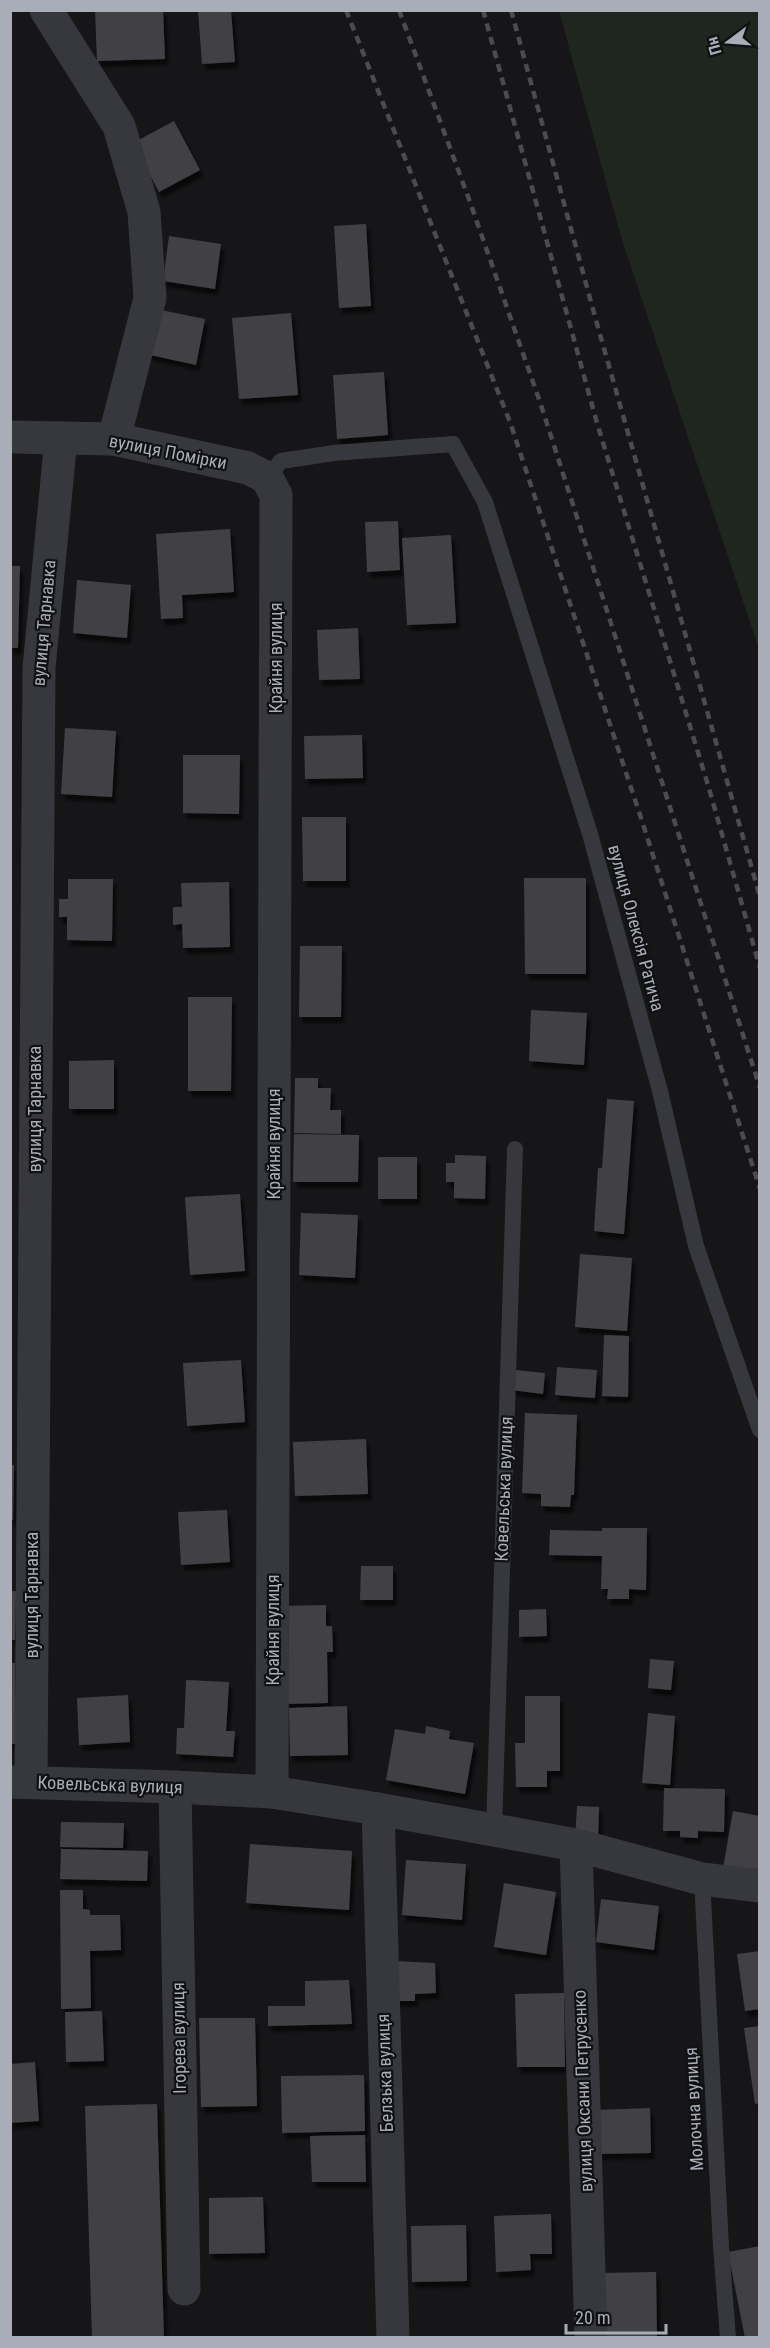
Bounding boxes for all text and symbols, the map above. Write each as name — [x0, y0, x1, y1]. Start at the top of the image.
north arrow — [698, 12, 758, 72]
text: Пн — [702, 35, 726, 57]
street label: вулиця Помірки — [107, 430, 229, 473]
street label: вулиця Тарнавка — [28, 559, 59, 687]
street label: Крайня вулиця — [265, 602, 286, 714]
street label: вулиця Олексія Ратича — [604, 842, 669, 1013]
street label: вулиця Тарнавка — [24, 1046, 45, 1172]
street label: Крайня вулиця — [263, 1088, 284, 1200]
street label: Ковельська вулиця — [490, 1416, 517, 1562]
street label: вулиця Тарнавка — [21, 1532, 42, 1658]
street label: Крайня вулиця — [262, 1574, 283, 1686]
street label: Ковельська вулиця — [37, 1771, 183, 1798]
street label: Ігорева вулиця — [167, 1982, 190, 2094]
street label: вулиця Оксани Петрусенко — [568, 1990, 597, 2192]
street label: Белзька вулиця — [372, 2014, 397, 2132]
street label: Молочна вулиця — [680, 2047, 707, 2171]
scale bar — [566, 2297, 666, 2335]
text: 20 m — [575, 2307, 610, 2328]

